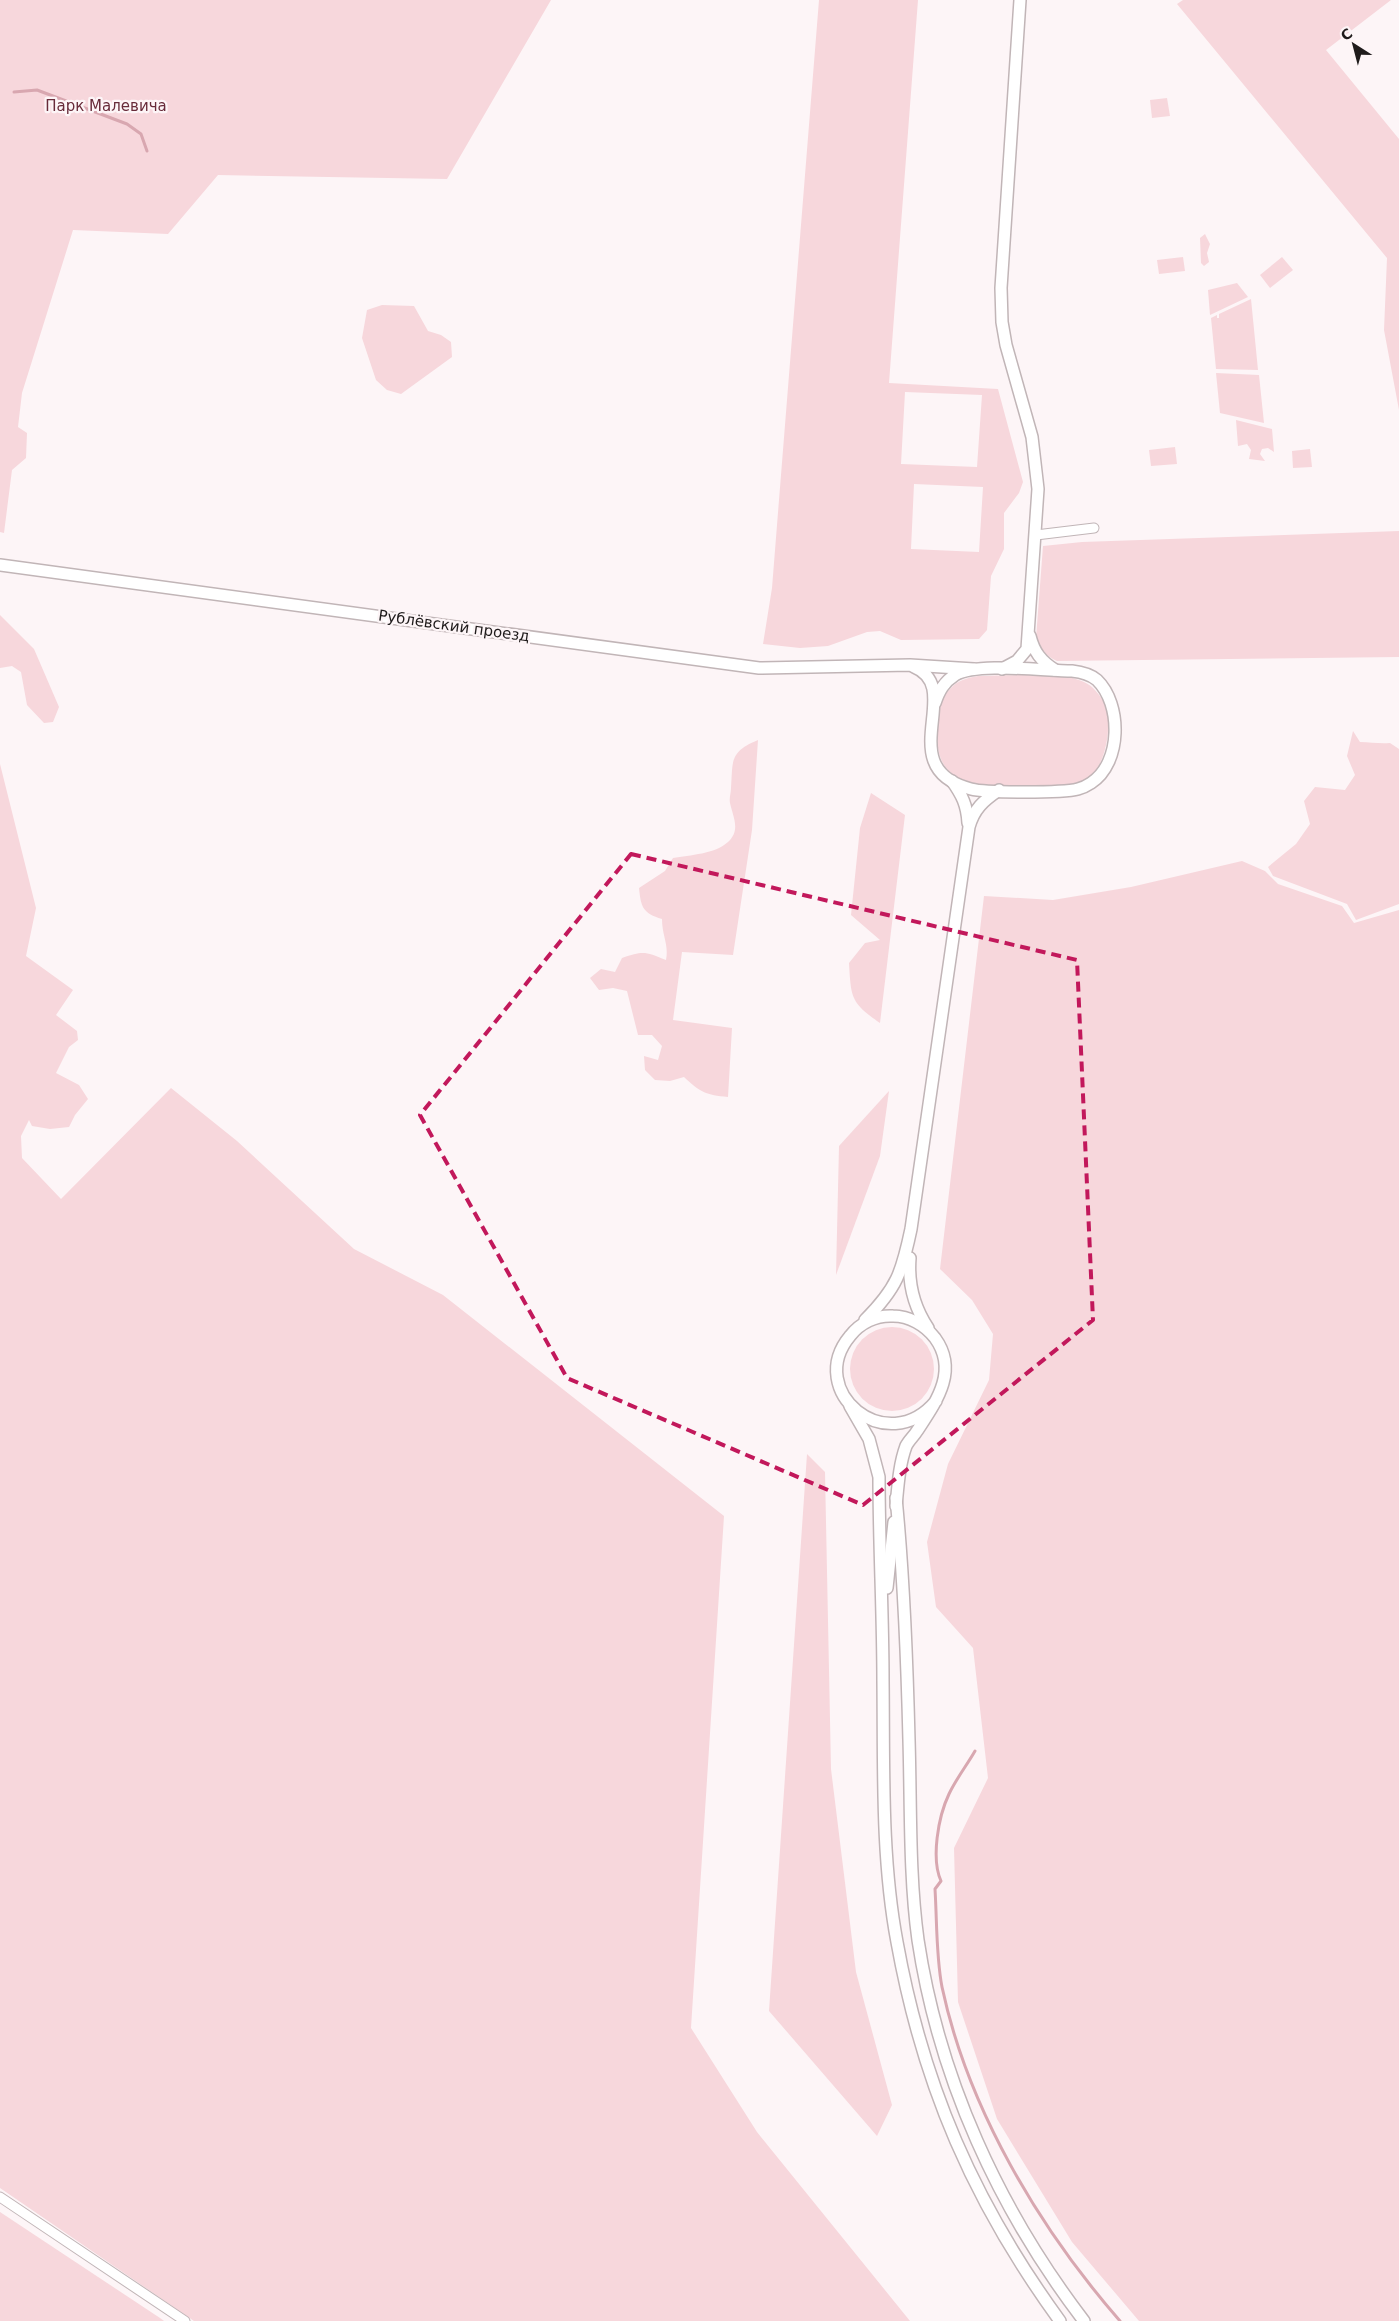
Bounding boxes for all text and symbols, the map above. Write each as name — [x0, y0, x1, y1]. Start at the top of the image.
north arrow — [1329, 20, 1379, 70]
text: С — [1337, 25, 1355, 44]
park label: Парк Малевича — [45, 97, 167, 115]
street label: Рублёвский проезд — [377, 606, 531, 646]

